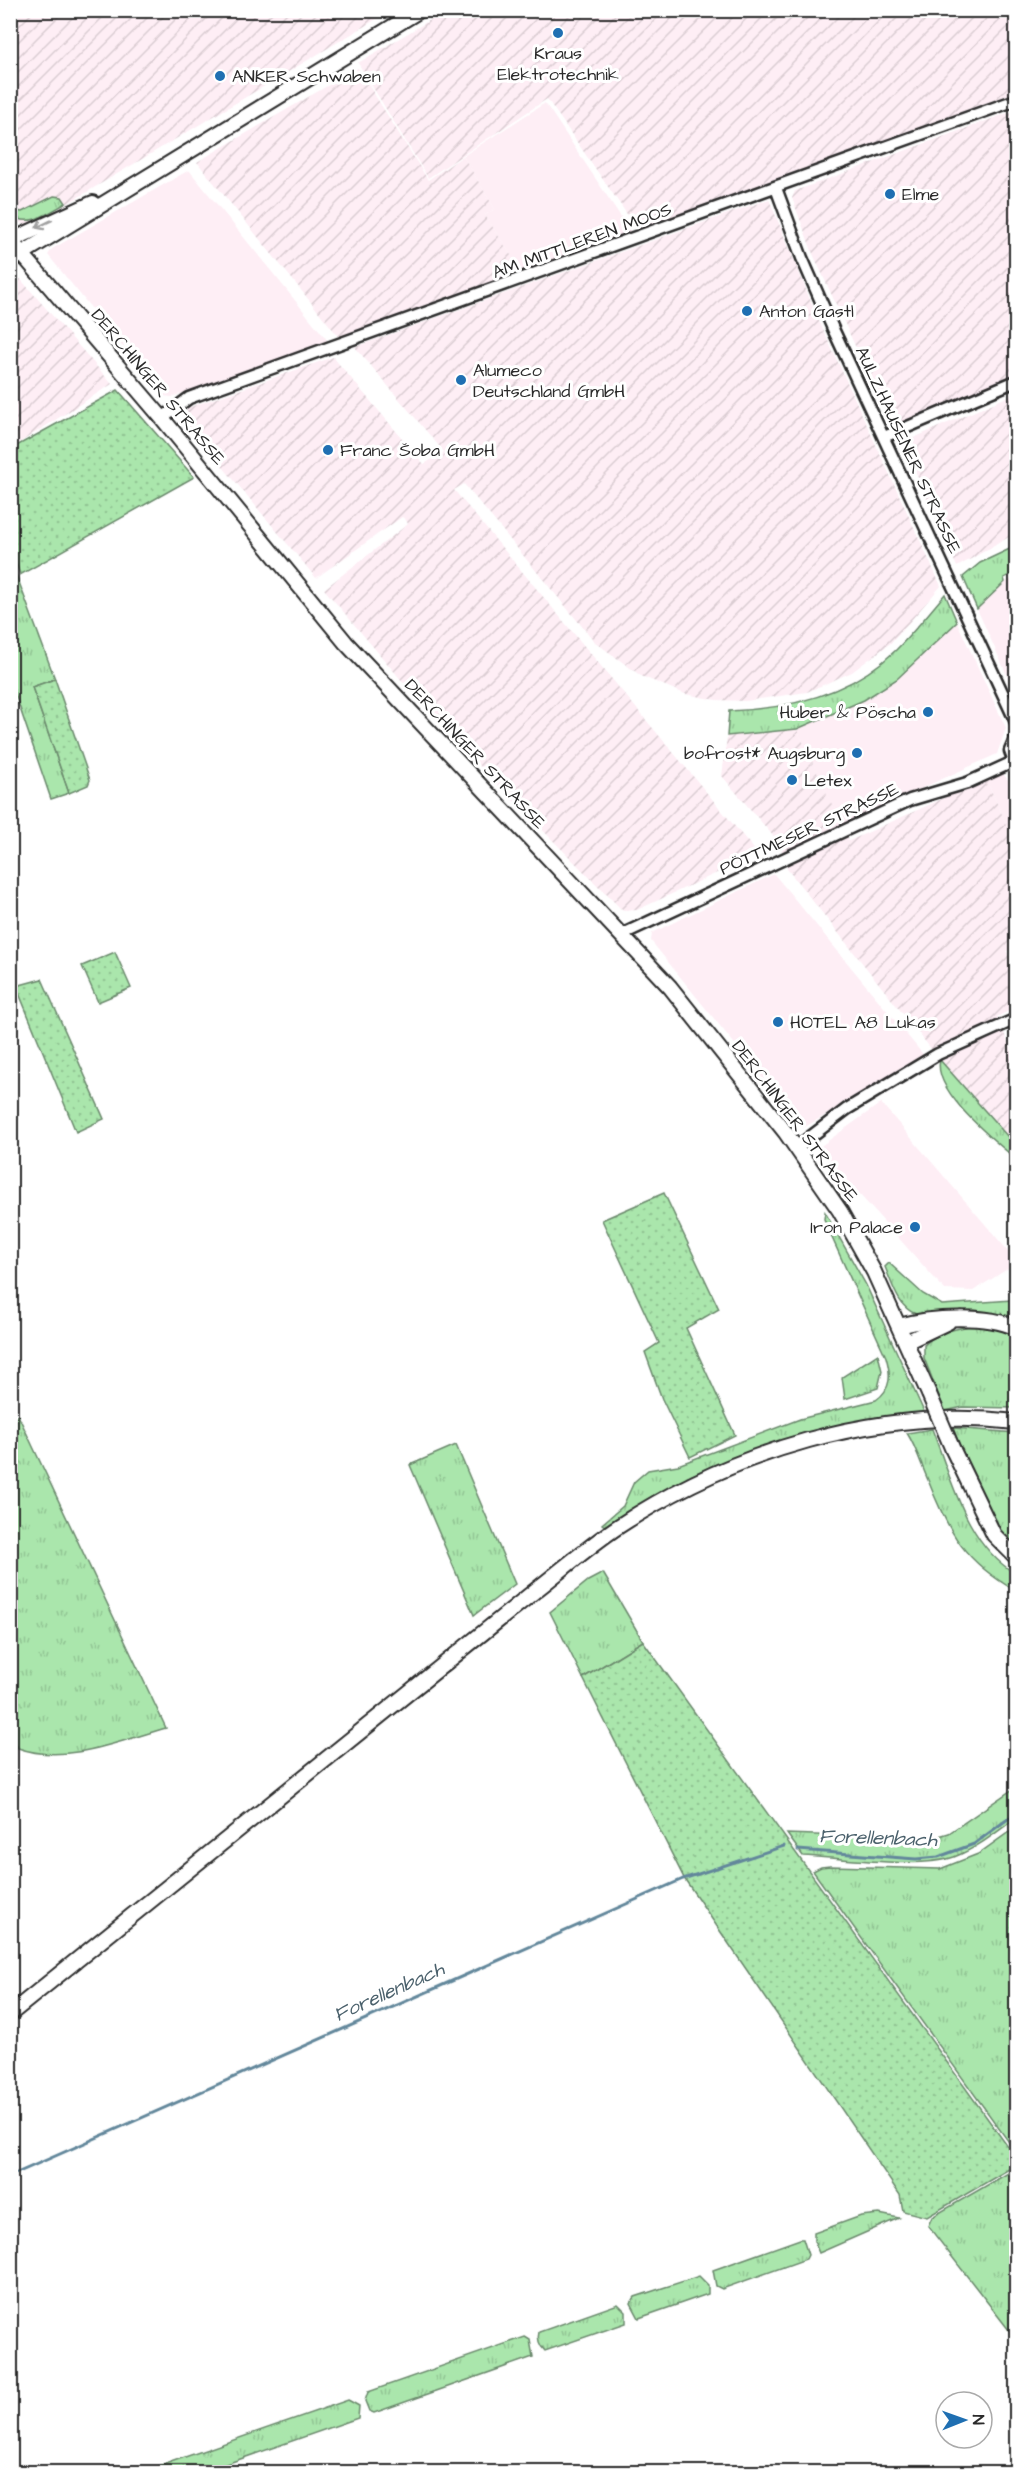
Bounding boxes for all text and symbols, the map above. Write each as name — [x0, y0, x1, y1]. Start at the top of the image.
marker: Kraus Elektrotechnik — [551, 26, 565, 40]
place label: Kraus Elektrotechnik — [497, 41, 619, 87]
place label: ANKER Schwaben — [232, 64, 381, 89]
marker: ANKER Schwaben — [213, 69, 227, 83]
place label: Elme — [902, 182, 939, 207]
marker: Elme — [883, 187, 897, 201]
street label: AM MITTLEREN MOOS — [489, 197, 675, 285]
one-way arrow — [36, 218, 53, 230]
place label: Anton Gastl — [759, 299, 854, 324]
street label: DERCHINGER STRASSE — [85, 304, 231, 471]
marker: Anton Gastl — [740, 304, 754, 318]
street label: AULZHAUSENER STRASSE — [849, 342, 967, 558]
place label: Alumeco Deutschland GmbH — [473, 358, 625, 404]
marker: Alumeco Deutschland GmbH — [454, 373, 468, 387]
place label: Franc Šoba GmbH — [340, 438, 495, 463]
marker: Franc Šoba GmbH — [321, 443, 335, 457]
street label: DERCHINGER STRASSE — [399, 673, 552, 835]
place label: Huber & Pöscha — [780, 700, 916, 725]
marker: Huber & Pöscha — [921, 705, 935, 719]
place label: bofrost* Augsburg — [684, 741, 845, 767]
marker: bofrost* Augsburg — [850, 746, 864, 760]
place label: Letex — [804, 768, 852, 793]
marker: Letex — [785, 773, 799, 787]
street label: PÖTTMESER STRASSE — [715, 776, 903, 881]
place label: HOTEL A8 Lukas — [790, 1010, 936, 1035]
marker: HOTEL A8 Lukas — [771, 1015, 785, 1029]
street label: DERCHINGER STRASSE — [726, 1035, 864, 1207]
place label: Iron Palace — [810, 1215, 903, 1240]
marker: Iron Palace — [908, 1220, 922, 1234]
water label: Forellenbach — [819, 1822, 939, 1854]
water label: Forellenbach — [329, 1955, 450, 2029]
north arrow — [934, 2390, 994, 2450]
text: N — [967, 2415, 989, 2425]

